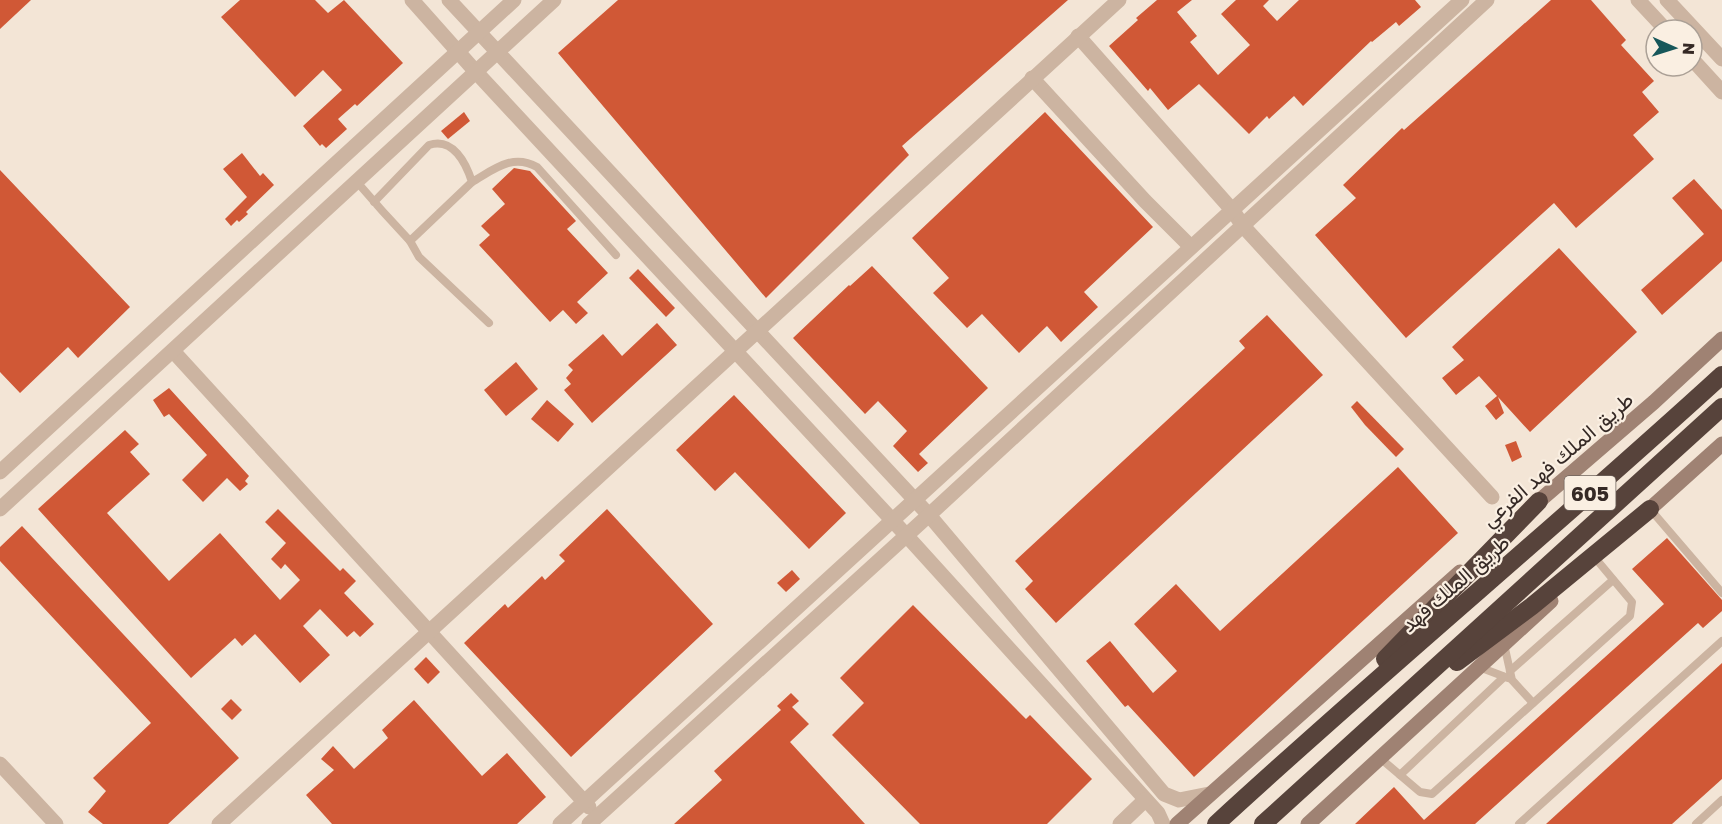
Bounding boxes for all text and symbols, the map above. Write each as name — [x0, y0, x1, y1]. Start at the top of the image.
north arrow — [1644, 18, 1704, 78]
text: N — [1679, 42, 1699, 55]
street label: طريق الملك فهد الفرعي — [1476, 386, 1642, 536]
road number: 605 — [1564, 476, 1616, 510]
street label: طريق الملك فهد — [1396, 529, 1515, 638]

